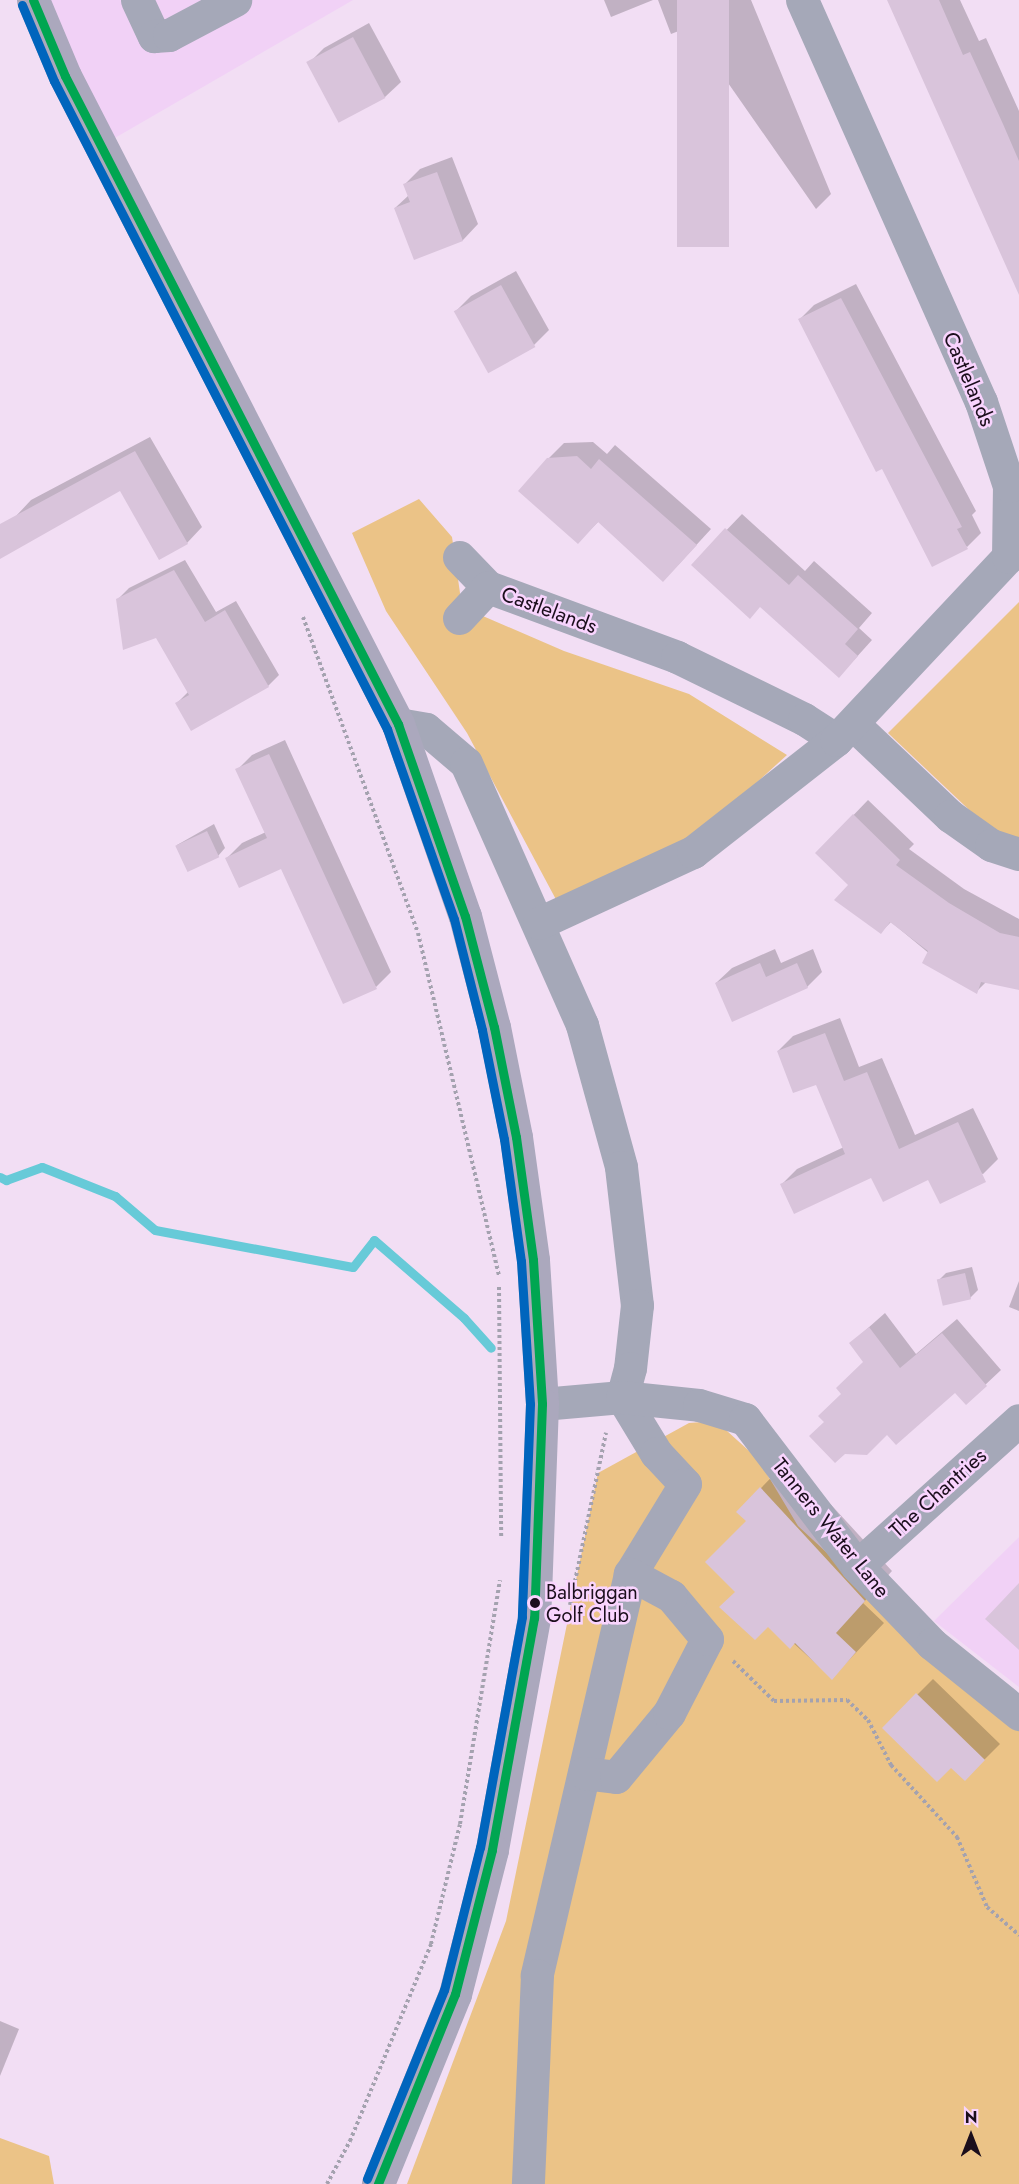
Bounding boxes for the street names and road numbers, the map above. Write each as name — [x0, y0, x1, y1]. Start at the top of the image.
street label: Castlelands — [938, 328, 1000, 430]
street label: Castlelands — [498, 581, 600, 639]
street label: The Chantries — [884, 1443, 992, 1543]
street label: Tanners Water Lane — [767, 1453, 895, 1603]

